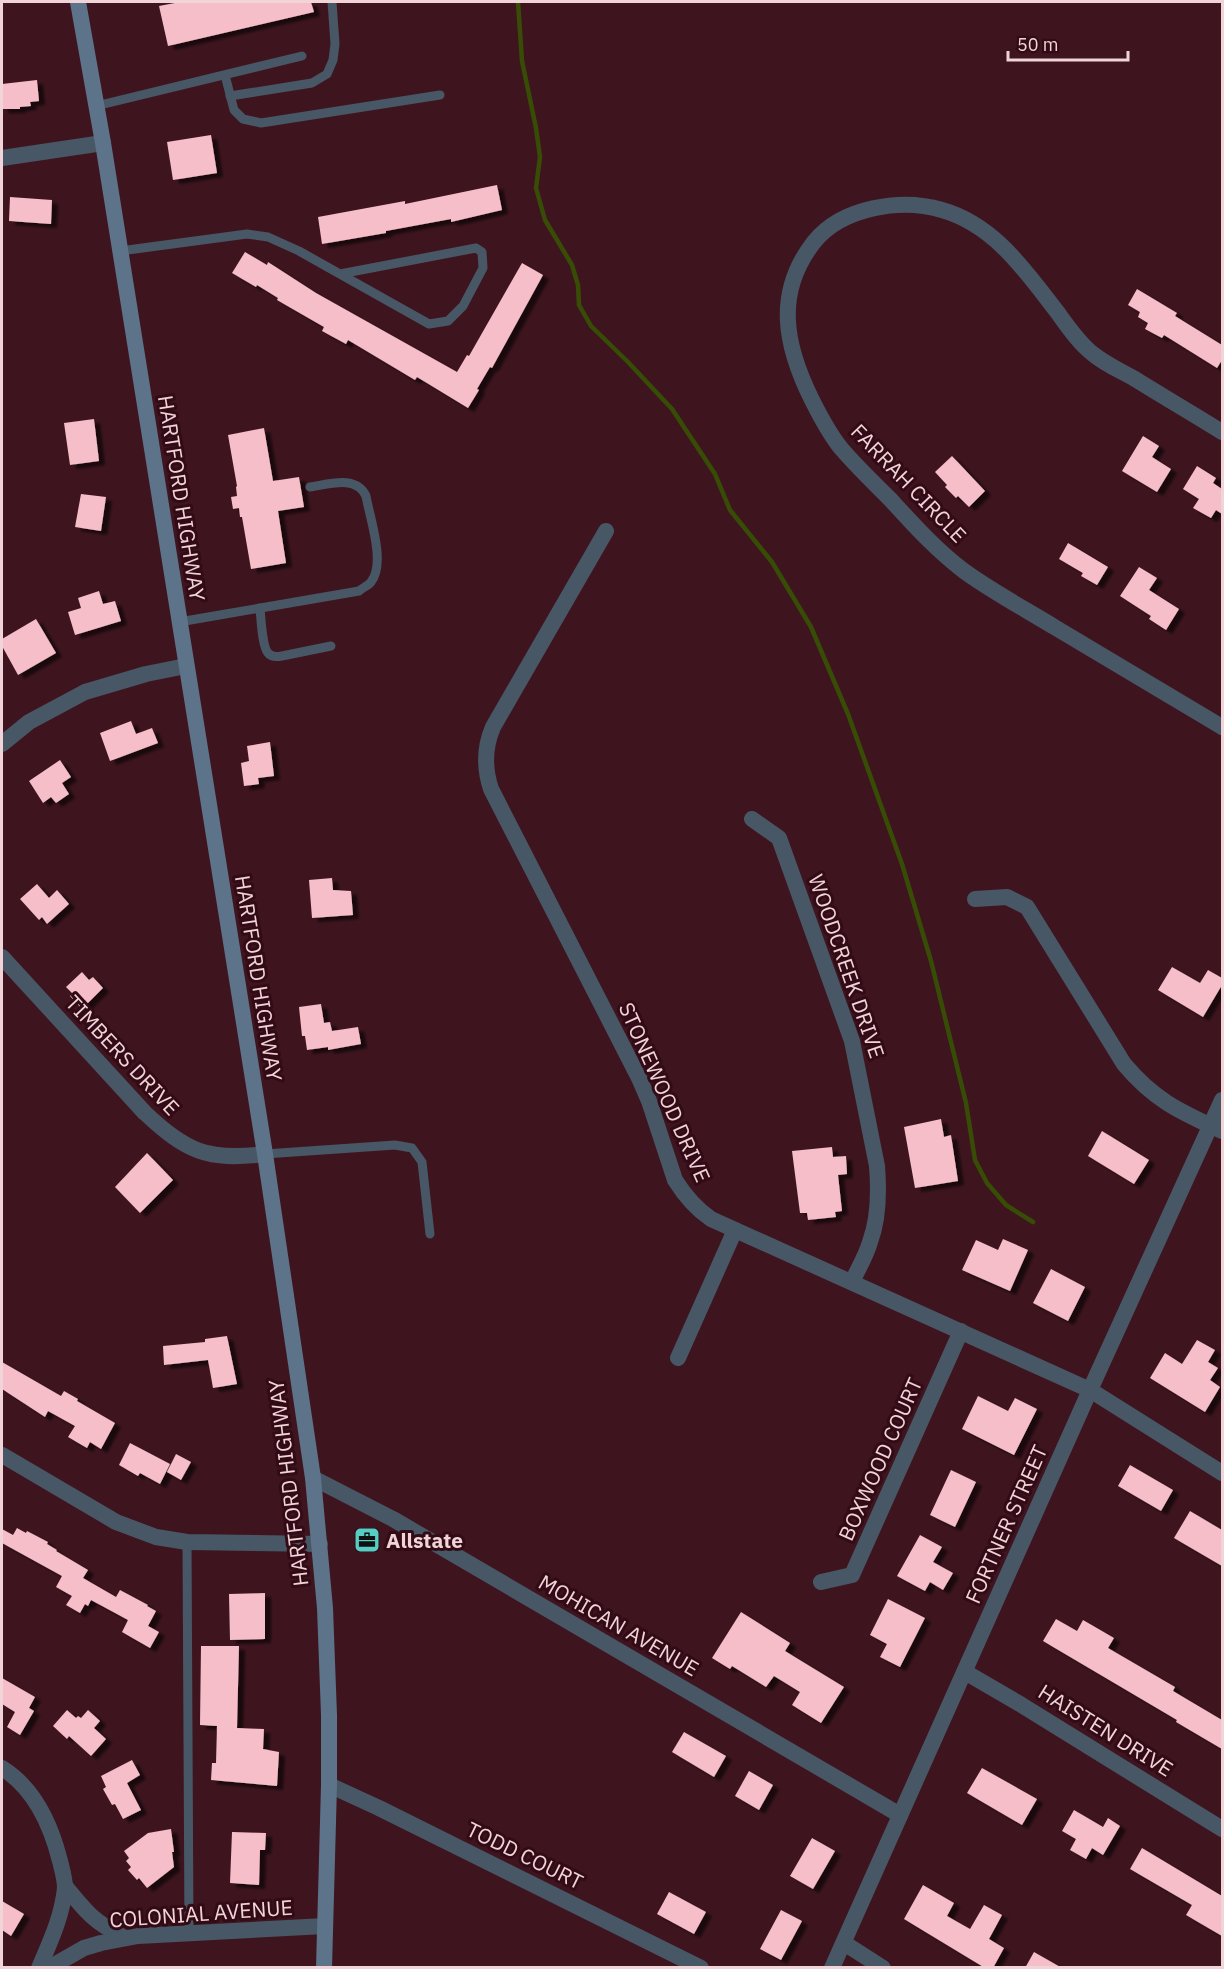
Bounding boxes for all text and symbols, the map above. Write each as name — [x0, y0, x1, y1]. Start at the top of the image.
scale bar — [1008, 24, 1128, 62]
text: 50 m — [1017, 33, 1059, 56]
street label: HARTFORD HIGHWAY — [152, 393, 212, 603]
street label: FARRAH CIRCLE — [845, 418, 973, 548]
street label: WOODCREEK DRIVE — [802, 870, 892, 1062]
street label: HARTFORD HIGHWAY — [229, 873, 289, 1083]
street label: TIMBERS DRIVE — [60, 989, 186, 1121]
street label: STONEWOOD DRIVE — [613, 998, 717, 1186]
street label: BOXWOOD COURT — [832, 1373, 928, 1545]
street label: HARTFORD HIGHWAY — [261, 1377, 315, 1588]
street label: FORTNER STREET — [959, 1440, 1053, 1608]
office icon: Allstate — [352, 1525, 382, 1555]
place label: Allstate — [386, 1526, 463, 1554]
street label: MOHICAN AVENUE — [534, 1568, 704, 1682]
street label: HAISTEN DRIVE — [1033, 1677, 1179, 1783]
street label: TODD COURT — [462, 1815, 588, 1895]
street label: COLONIAL AVENUE — [108, 1893, 294, 1933]

